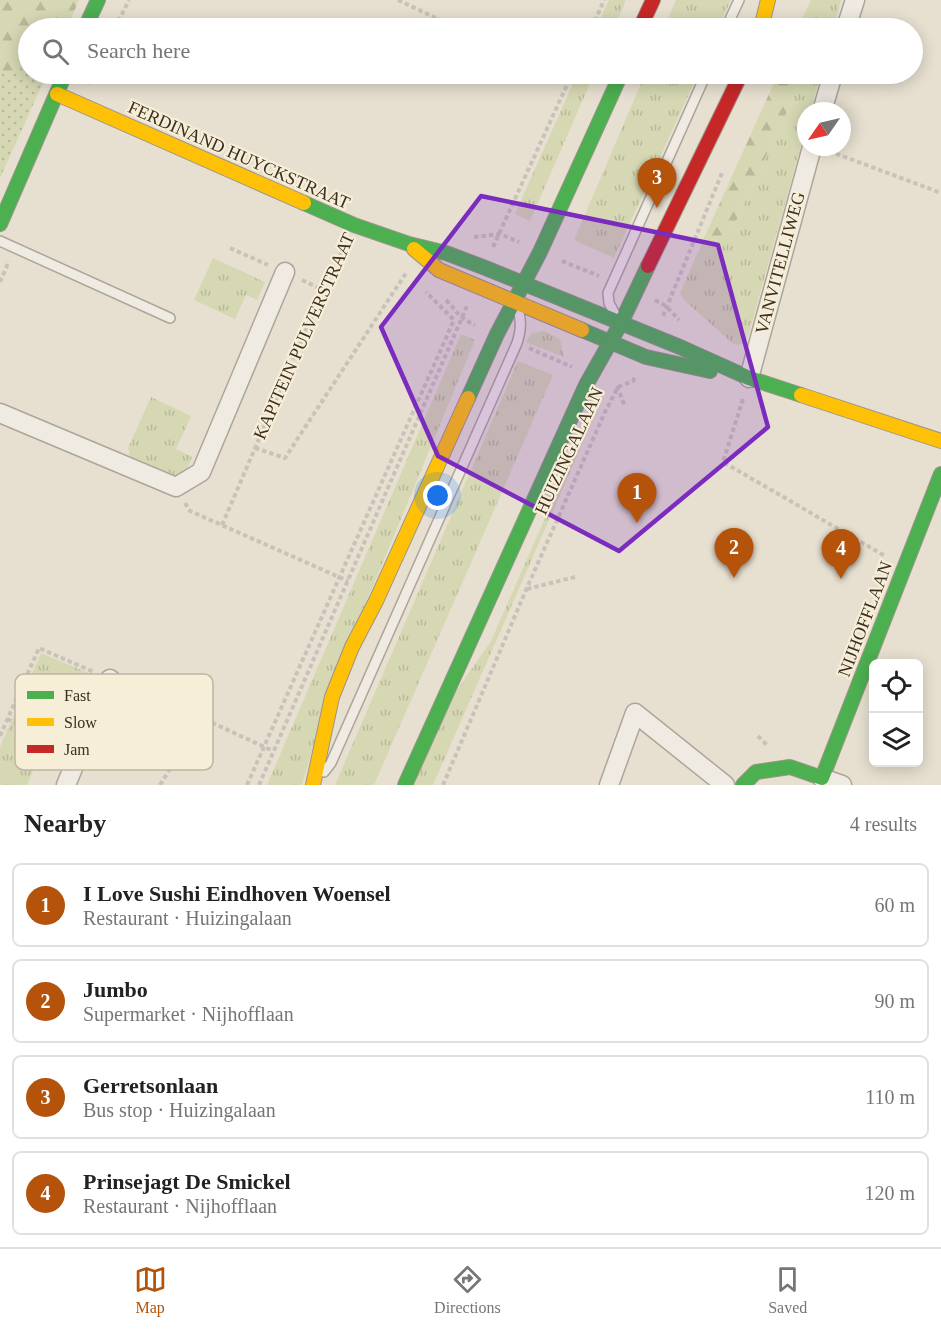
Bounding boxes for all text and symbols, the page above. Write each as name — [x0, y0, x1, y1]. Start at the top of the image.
search box — [18, 18, 923, 84]
icon: search — [39, 35, 72, 68]
text: Search here — [87, 38, 190, 63]
street label: FERDINAND HUYCKSTRAAT — [125, 97, 353, 213]
north arrow — [797, 102, 851, 156]
pin: 3 — [638, 158, 676, 208]
street label: VANVITELLIWEG — [751, 190, 809, 336]
street label: KAPITEIN PULVERSTRAAT — [249, 230, 359, 442]
street label: HUIZINGALAAN — [531, 384, 607, 518]
pin: 1 — [618, 474, 656, 523]
your location — [423, 481, 452, 510]
pin: 2 — [714, 528, 754, 578]
pin: 4 — [822, 530, 860, 579]
street label: NIJHOFFLAAN — [834, 558, 896, 680]
map controls — [869, 659, 923, 767]
button: locate — [869, 659, 923, 713]
legend — [15, 674, 213, 770]
text: Fast — [64, 687, 91, 704]
button: layers — [869, 713, 923, 767]
text: Slow — [64, 714, 97, 731]
text: Jam — [64, 741, 90, 758]
text: Nearby — [24, 809, 106, 838]
text: 4 results — [850, 813, 917, 835]
text: I Love Sushi Eindhoven Woensel — [83, 881, 391, 906]
text: 1 — [41, 894, 51, 916]
text: 60 m — [874, 894, 915, 916]
text: Restaurant · Huizingalaan — [83, 907, 292, 929]
text: Jumbo — [83, 977, 148, 1002]
text: 2 — [41, 990, 51, 1012]
text: 90 m — [874, 990, 915, 1012]
text: Supermarket · Nijhofflaan — [83, 1003, 294, 1025]
text: Gerretsonlaan — [83, 1073, 218, 1098]
text: 3 — [41, 1086, 51, 1108]
text: 110 m — [865, 1086, 915, 1108]
text: Bus stop · Huizingalaan — [83, 1099, 276, 1121]
text: Prinsejagt De Smickel — [83, 1169, 291, 1194]
text: 4 — [41, 1182, 51, 1204]
text: 120 m — [864, 1182, 915, 1204]
text: Restaurant · Nijhofflaan — [83, 1195, 277, 1217]
tab: Map — [134, 1263, 167, 1317]
tab: Directions — [434, 1263, 501, 1317]
tab: Saved — [768, 1263, 807, 1317]

